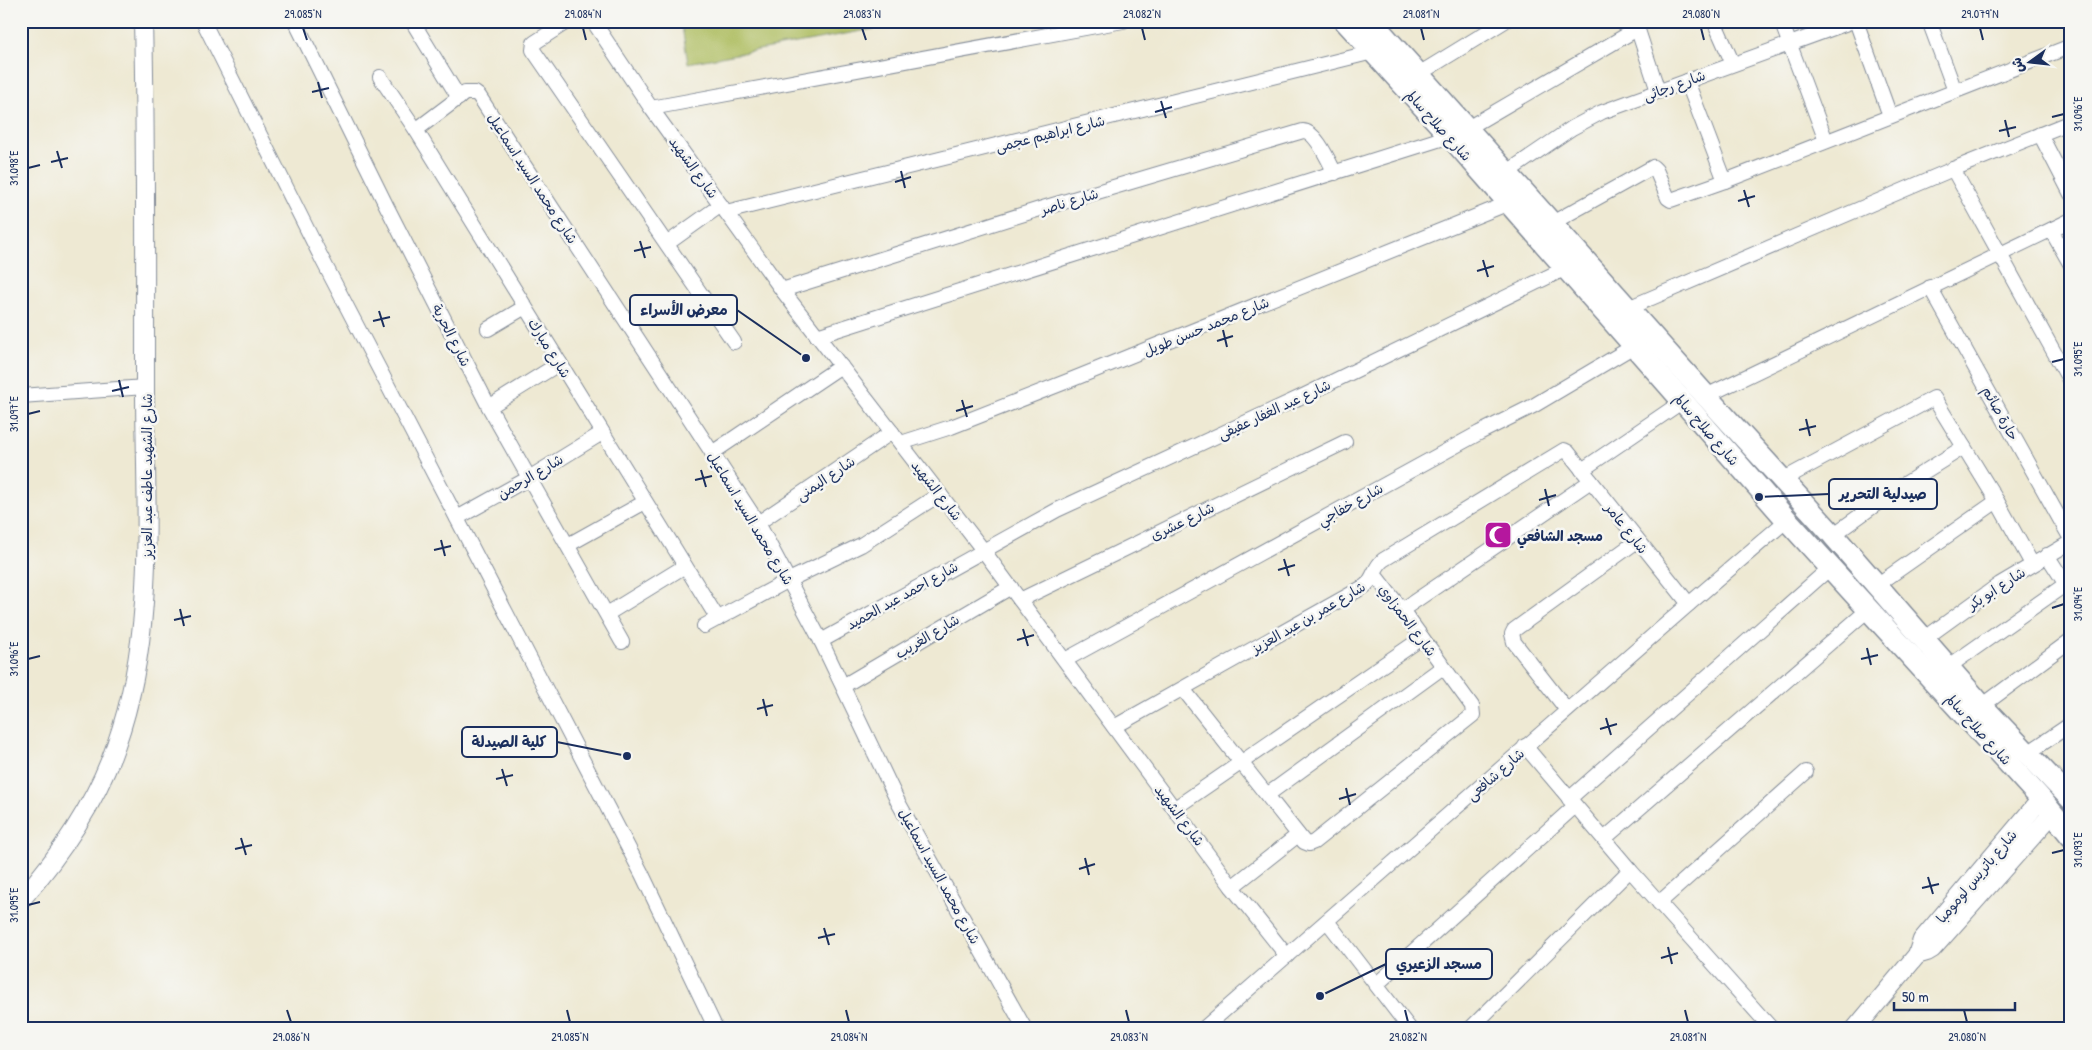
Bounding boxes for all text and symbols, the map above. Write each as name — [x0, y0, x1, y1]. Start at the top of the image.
text: 29.085°N — [284, 5, 322, 22]
text: 29.084°N — [565, 5, 601, 22]
text: 29.083°N — [843, 5, 881, 22]
text: 29.082°N — [1123, 5, 1161, 22]
text: 29.081°N — [1403, 5, 1439, 22]
text: 29.080°N — [1682, 5, 1720, 22]
text: 29.079°N — [1961, 5, 1999, 22]
north arrow — [2004, 38, 2054, 88]
text: ش — [2006, 56, 2028, 75]
street label: شارع رجائى — [1640, 65, 1708, 106]
street label: شارع صلاح سالم — [1400, 85, 1476, 166]
text: 31.096°E — [2069, 96, 2086, 131]
street label: شارع محمد السيد اسماعيل — [483, 109, 582, 248]
street label: شارع ابراهيم عجمى — [993, 110, 1107, 158]
street label: شارع الشهيد — [664, 132, 723, 202]
text: 31.098°E — [5, 150, 22, 186]
street label: شارع ناصر — [1037, 183, 1101, 220]
street label: شارع محمد حسن طويل — [1140, 292, 1272, 361]
callout: معرض الأسراء — [630, 295, 737, 325]
text: معرض الأسراء — [640, 299, 728, 320]
street label: شارع الحرية — [427, 301, 476, 370]
street label: شارع مبارك — [523, 315, 576, 382]
text: 31.095°E — [2069, 341, 2086, 377]
street label: شارع عبد الغفار عفيفى — [1214, 375, 1334, 444]
street label: حارة صائم — [1977, 382, 2024, 445]
street label: شارع صلاح سالم — [1669, 389, 1744, 471]
street label: شارع الشهيد عاطف عبد العزيز — [137, 393, 157, 560]
text: 31.097°E — [5, 395, 22, 432]
street label: شارع محمد السيد اسماعيل — [703, 448, 798, 589]
street label: شارع الرحمن — [494, 449, 567, 504]
street label: شارع اليمنى — [792, 451, 859, 506]
street label: شارع الشهيد — [906, 456, 967, 525]
street label: شارع خفاجي — [1314, 478, 1388, 533]
callout: صيدلية التحرير — [1829, 479, 1937, 509]
text: صيدلية التحرير — [1837, 483, 1927, 504]
street label: شارع عشرى — [1147, 497, 1218, 546]
street label: شارع عامر — [1600, 498, 1653, 558]
mosque icon: مسجد الشافعي — [1483, 520, 1513, 550]
place label: مسجد الشافعي — [1517, 526, 1603, 549]
street label: شارع احمد عبد الحميد — [843, 556, 962, 634]
street label: شارع ابو بكر — [1962, 562, 2029, 615]
street label: شارع عمر بن عبد العزيز — [1247, 577, 1369, 659]
street label: شارع الحمزاوي — [1373, 580, 1441, 661]
text: 31.094°E — [2069, 586, 2086, 621]
street label: شارع الغريب — [891, 609, 963, 663]
text: 31.096°E — [5, 641, 22, 676]
street label: شارع صلاح سالم — [1940, 689, 2016, 770]
callout: كلية الصيدلة — [462, 727, 557, 757]
text: كلية الصيدلة — [472, 731, 547, 752]
street label: شارع شافعى — [1462, 744, 1529, 805]
street label: شارع الشهيد — [1150, 780, 1209, 850]
street label: شارع محمد السيد اسماعيل — [894, 805, 985, 948]
street label: شارع باتريس لومومبا — [1931, 825, 2022, 927]
text: 31.093°E — [2069, 832, 2086, 868]
text: 31.095°E — [5, 887, 22, 923]
callout: مسجد الزعيري — [1386, 949, 1492, 979]
text: مسجد الزعيري — [1396, 953, 1482, 976]
scale bar — [1894, 980, 2016, 1012]
text: 50 m — [1902, 986, 1929, 1007]
text: 29.086°N — [272, 1028, 310, 1045]
text: 29.085°N — [551, 1028, 589, 1045]
text: 29.084°N — [831, 1028, 867, 1045]
text: 29.083°N — [1110, 1028, 1148, 1045]
text: 29.082°N — [1389, 1028, 1427, 1045]
text: 29.081°N — [1670, 1028, 1706, 1045]
text: 29.080°N — [1948, 1028, 1986, 1045]

